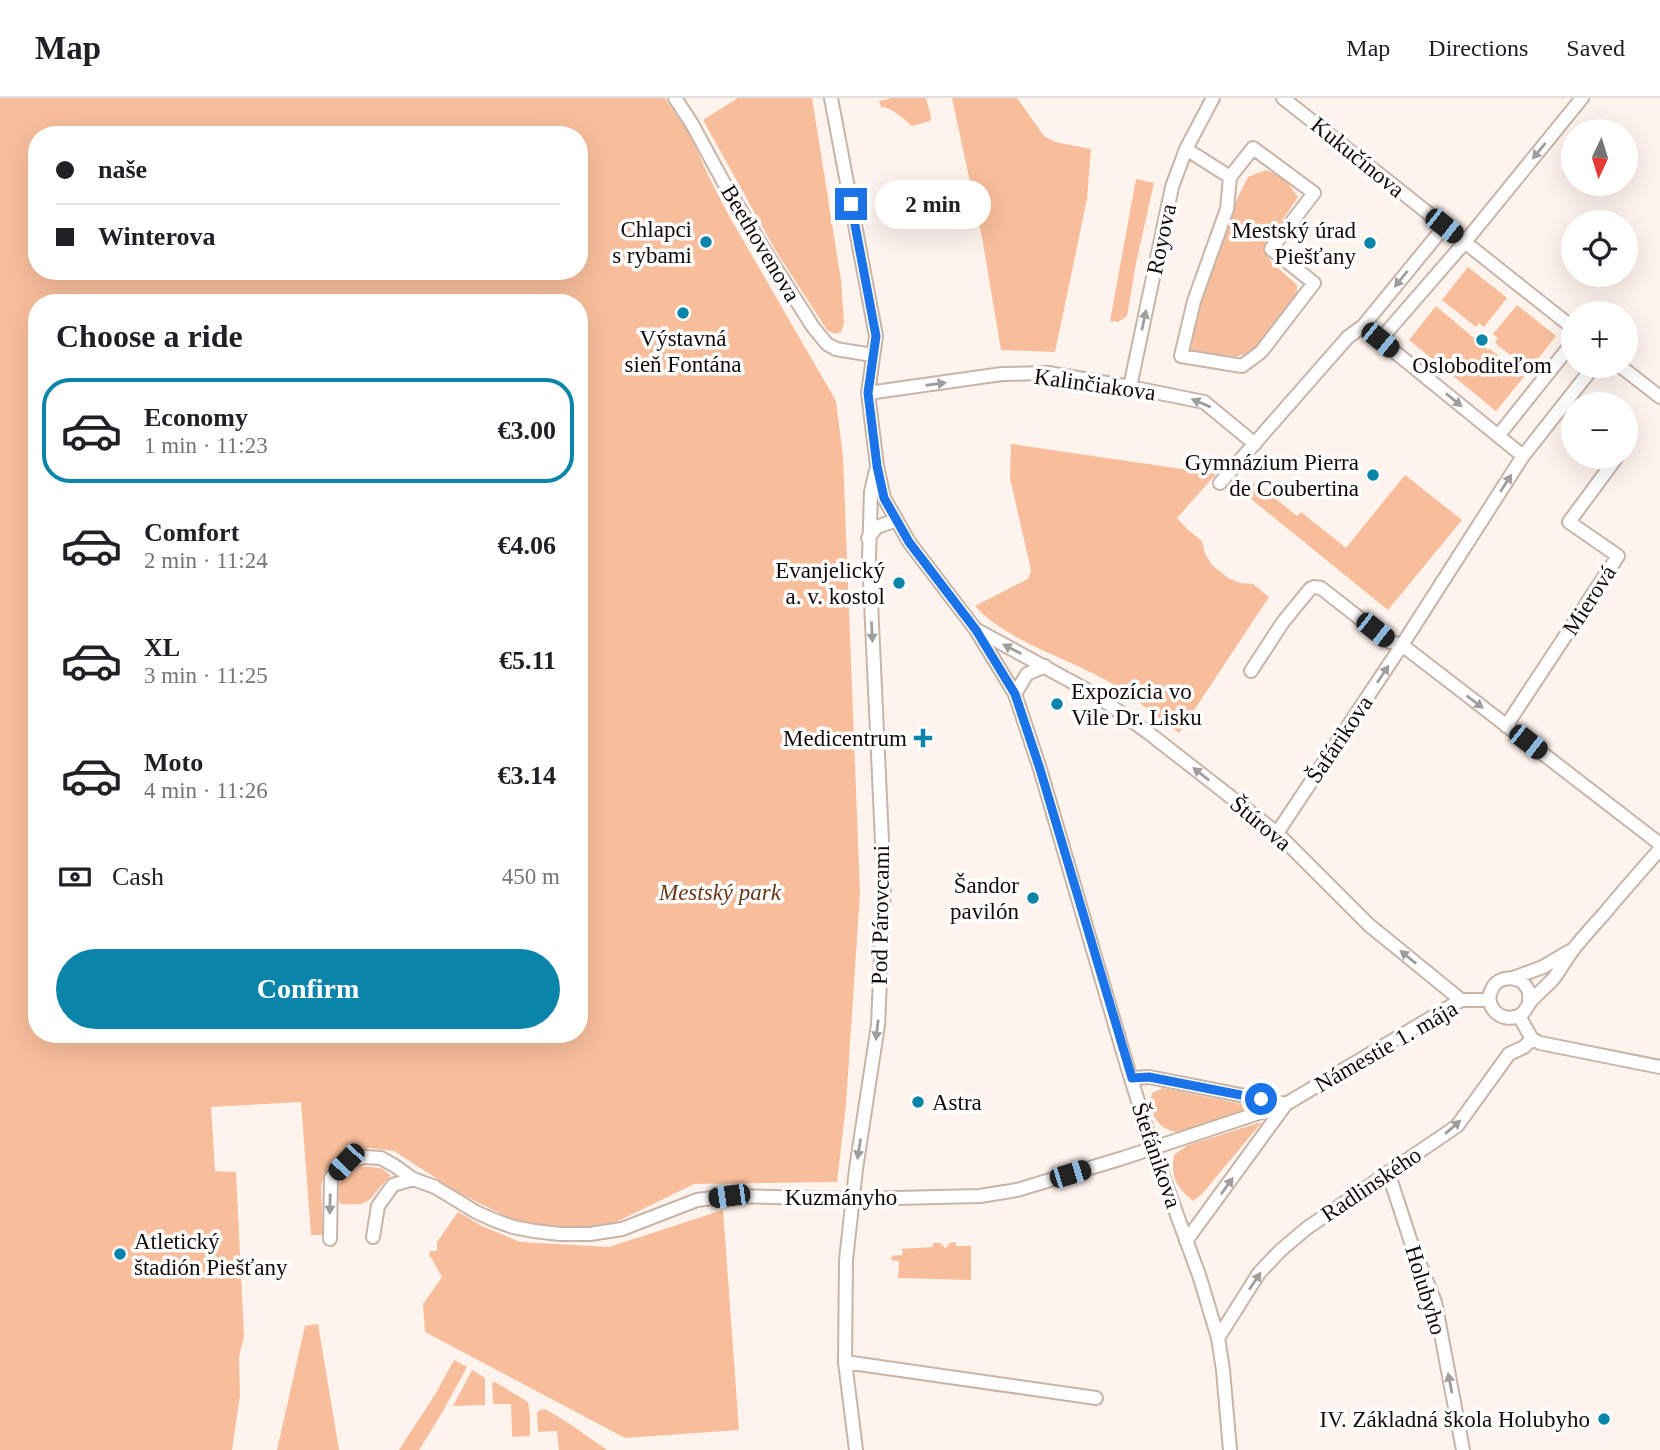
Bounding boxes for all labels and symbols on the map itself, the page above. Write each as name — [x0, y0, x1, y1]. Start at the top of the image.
street label: Kukučínova — [1306, 112, 1409, 202]
north arrow — [1561, 119, 1638, 196]
one-way arrow — [1532, 143, 1547, 160]
street label: Beethovenova — [716, 180, 805, 306]
callout: 2 min — [876, 180, 991, 228]
route end — [835, 188, 867, 220]
street label: Royova — [1142, 202, 1181, 277]
car — [1421, 205, 1468, 247]
place label: Chlapci s rybami — [612, 217, 692, 268]
place label: Mestský úrad Piešťany — [1231, 218, 1356, 269]
marker: Chlapci s rybami — [698, 234, 714, 250]
marker: Mestský úrad Piešťany — [1362, 235, 1378, 251]
one-way arrow — [1394, 271, 1409, 288]
marker: Výstavná sieň Fontána — [675, 305, 691, 321]
one-way arrow — [1138, 309, 1149, 331]
car — [1358, 319, 1403, 361]
place label: Výstavná sieň Fontána — [625, 326, 741, 377]
marker: Osloboditeľom — [1474, 332, 1490, 348]
place label: Osloboditeľom — [1412, 353, 1552, 378]
street label: Kalinčiakova — [1032, 364, 1157, 405]
one-way arrow — [925, 378, 947, 389]
one-way arrow — [1445, 393, 1463, 408]
one-way arrow — [1190, 398, 1211, 409]
place label: Gymnázium Pierra de Coubertina — [1185, 450, 1359, 501]
marker: Gymnázium Pierra de Coubertina — [1365, 467, 1381, 483]
one-way arrow — [1500, 473, 1513, 492]
place label: Evanjelický a. v. kostol — [775, 558, 885, 609]
street label: Mierová — [1558, 561, 1621, 640]
marker: Evanjelický a. v. kostol — [891, 575, 907, 591]
car — [1352, 609, 1399, 651]
one-way arrow — [867, 621, 878, 643]
one-way arrow — [1002, 643, 1022, 654]
one-way arrow — [1376, 664, 1389, 684]
place label: Expozícia vo Vile Dr. Lisku — [1071, 679, 1202, 730]
street label: Šafárikova — [1300, 690, 1378, 788]
one-way arrow — [1466, 694, 1484, 708]
marker: Expozícia vo Vile Dr. Lisku — [1049, 696, 1065, 712]
car — [1505, 721, 1552, 763]
place label: Medicentrum — [783, 726, 907, 751]
marker: Medicentrum — [913, 728, 933, 748]
one-way arrow — [1193, 766, 1211, 781]
street label: Štúrova — [1225, 790, 1297, 856]
street label: Pod Párovcami — [867, 845, 894, 985]
place label: Šandor pavilón — [950, 872, 1019, 924]
park label: Mestský park — [658, 880, 782, 905]
marker: Šandor pavilón — [1025, 890, 1041, 906]
one-way arrow — [1399, 950, 1416, 965]
street label: Námestie 1. mája — [1311, 996, 1462, 1097]
one-way arrow — [871, 1019, 882, 1041]
route start — [1245, 1083, 1277, 1115]
place label: Astra — [932, 1090, 982, 1115]
marker: Astra — [910, 1094, 926, 1110]
street label: Štefánikova — [1127, 1099, 1187, 1211]
one-way arrow — [1444, 1119, 1462, 1135]
one-way arrow — [853, 1138, 864, 1160]
car — [324, 1139, 369, 1185]
street label: Radlinského — [1317, 1142, 1426, 1227]
car — [1047, 1158, 1094, 1190]
one-way arrow — [1219, 1177, 1234, 1195]
car — [707, 1183, 752, 1209]
street label: Kuzmányho — [785, 1185, 897, 1210]
one-way arrow — [324, 1193, 336, 1215]
place label: Atletický štadión Piešťany — [134, 1229, 288, 1280]
street label: Holubyho — [1400, 1243, 1451, 1338]
marker: Atletický štadión Piešťany — [112, 1246, 128, 1262]
one-way arrow — [1248, 1271, 1261, 1290]
one-way arrow — [1444, 1372, 1455, 1394]
place label: IV. Základná škola Holubyho — [1320, 1407, 1590, 1432]
marker: IV. Základná škola Holubyho — [1596, 1411, 1612, 1427]

